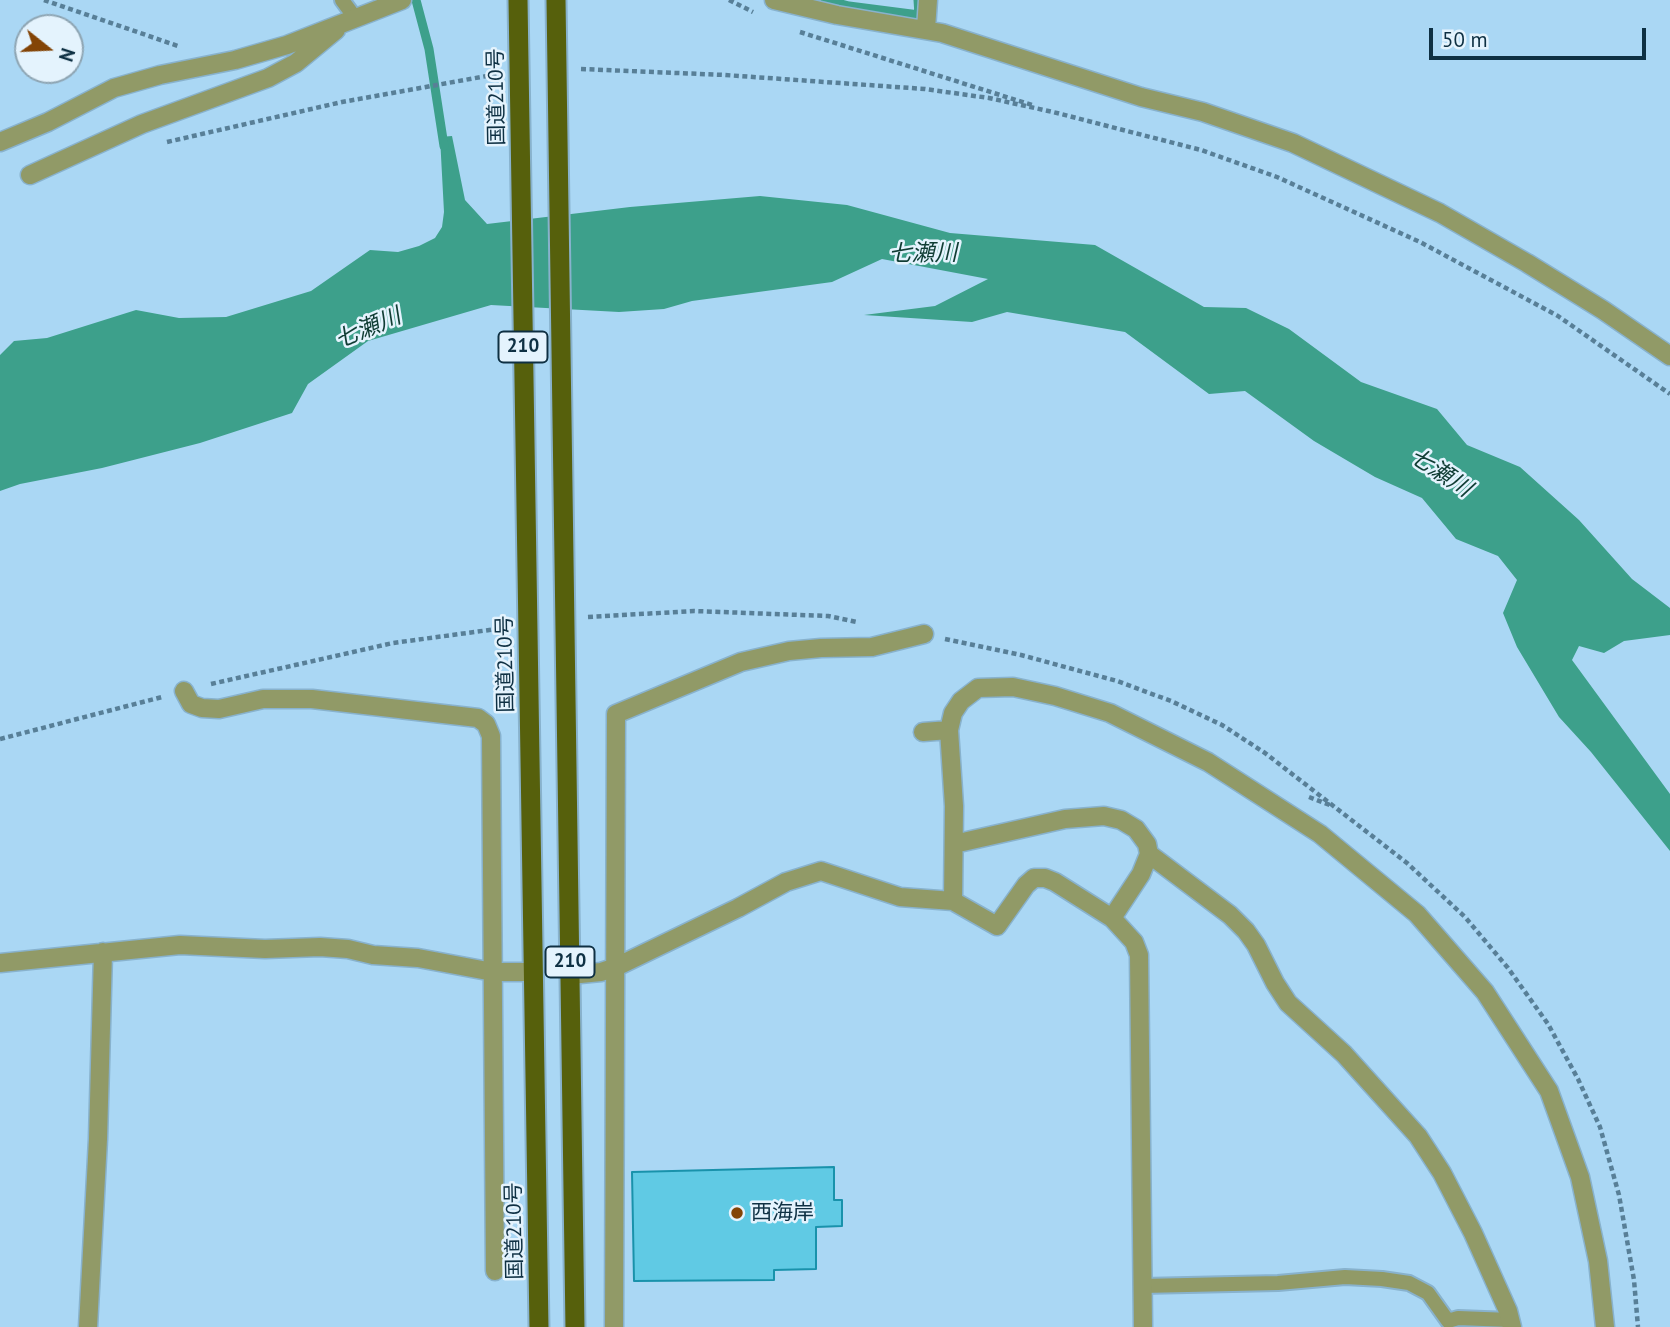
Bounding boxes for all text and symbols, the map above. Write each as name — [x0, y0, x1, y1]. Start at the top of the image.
north arrow — [14, 14, 84, 84]
scale bar — [1432, 14, 1649, 58]
text: 50 m — [1442, 26, 1488, 53]
text: N — [54, 45, 80, 65]
street label: 国道210号 — [484, 48, 510, 146]
water label: 七瀬川 — [888, 240, 958, 268]
water label: 七瀬川 — [331, 303, 405, 355]
road number: 210 — [498, 332, 548, 362]
water label: 七瀬川 — [1404, 443, 1476, 503]
street label: 国道210号 — [493, 615, 519, 713]
road number: 210 — [546, 946, 594, 978]
street label: 国道210号 — [502, 1182, 528, 1280]
place label: 西海岸 — [751, 1200, 814, 1226]
marker: 西海岸 — [729, 1205, 745, 1221]

